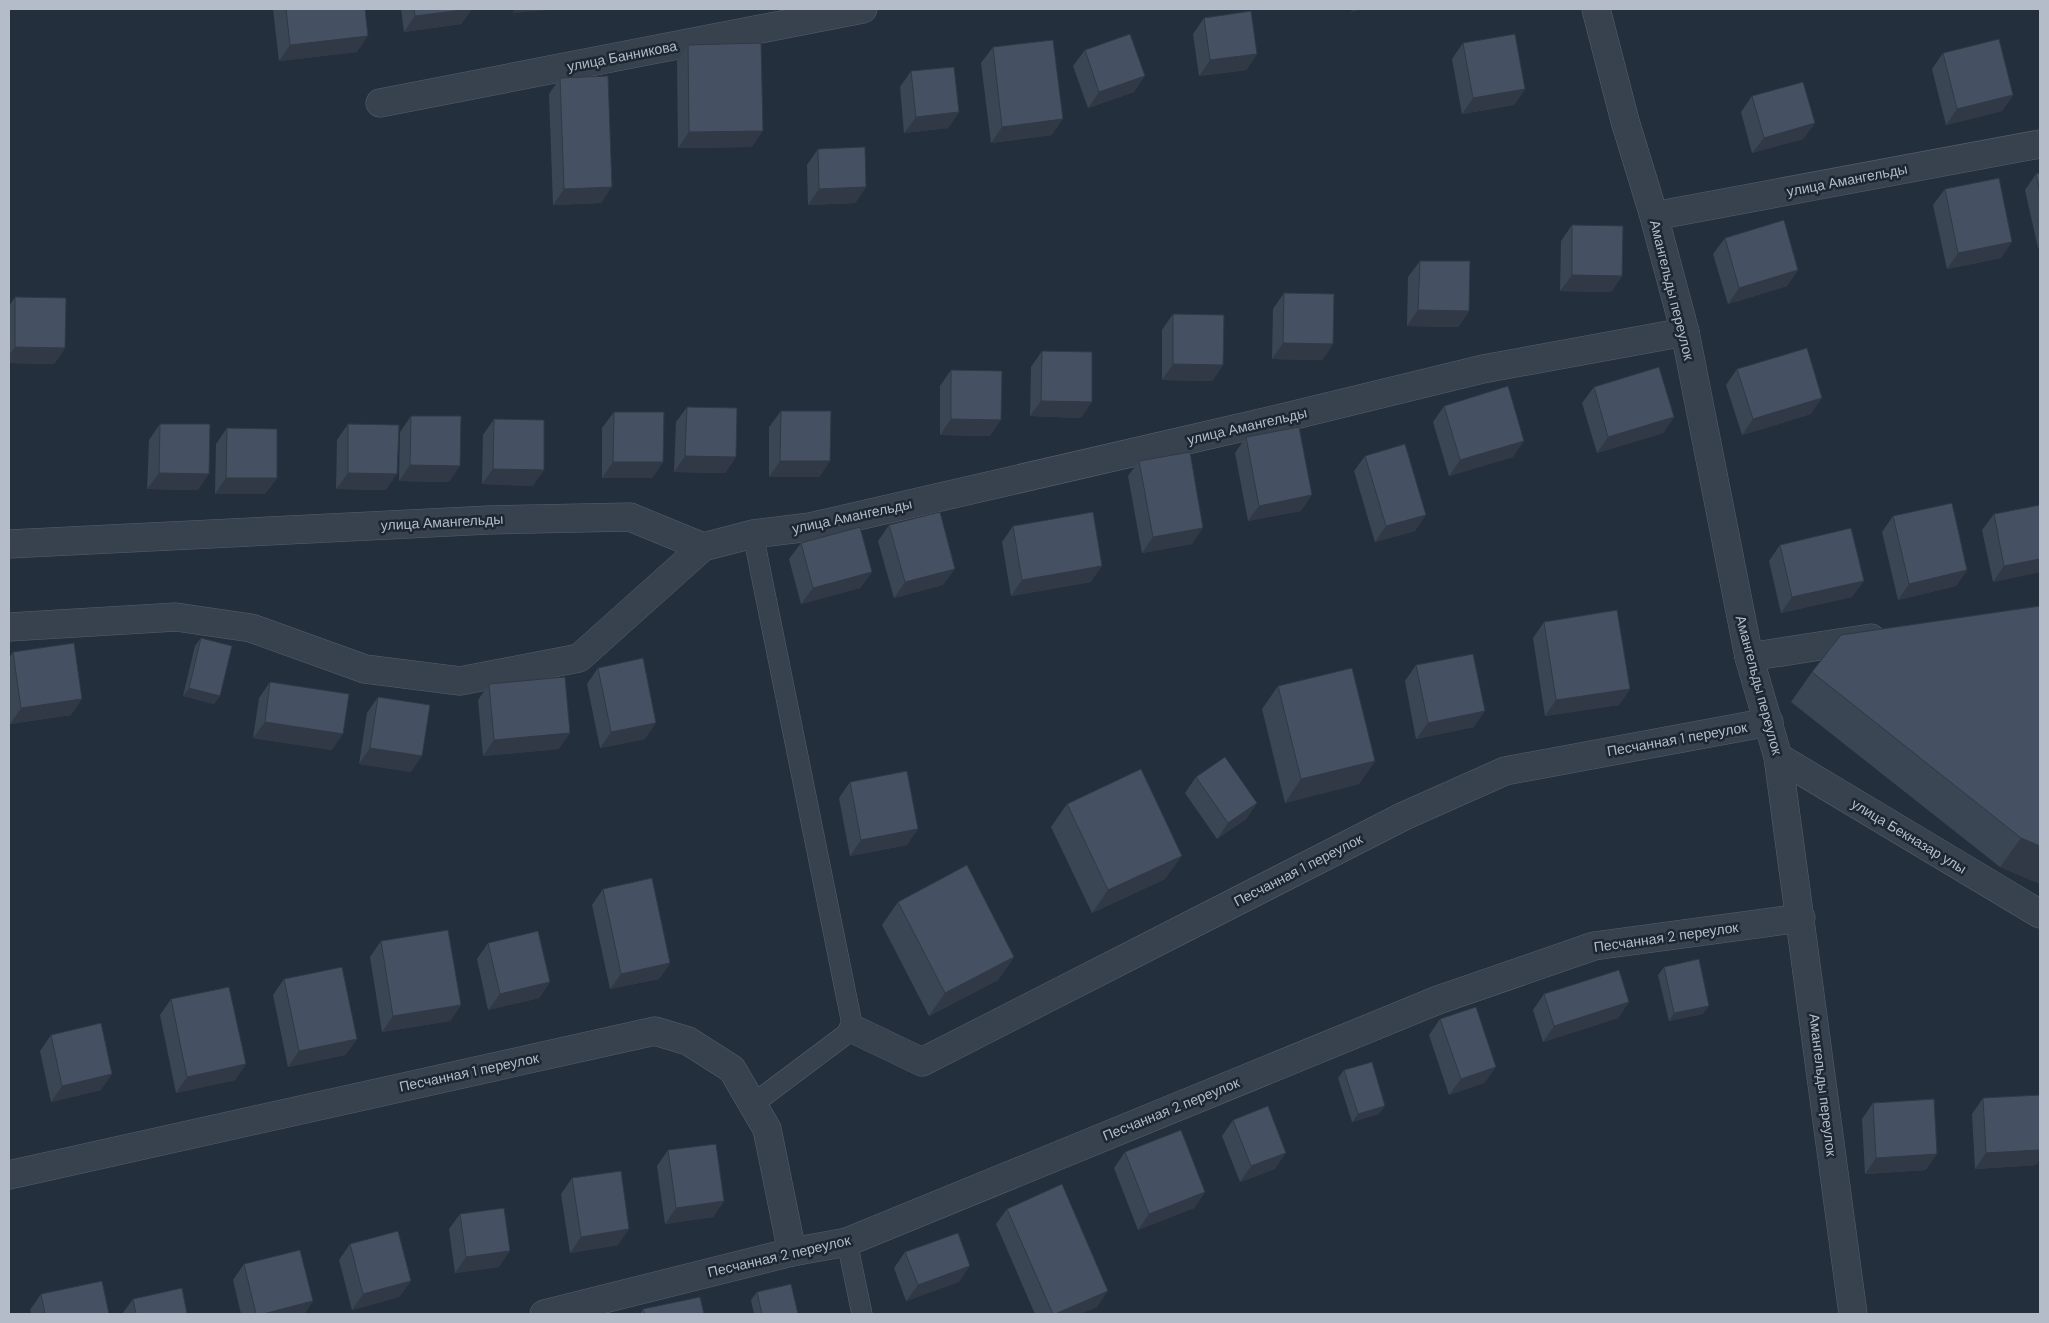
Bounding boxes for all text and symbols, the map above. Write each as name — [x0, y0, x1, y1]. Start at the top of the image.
street label: улица Банникова — [566, 36, 679, 75]
street label: улица Амангельды — [1785, 159, 1909, 201]
street label: Амангельды переулок — [1646, 218, 1698, 363]
street label: улица Амангельды — [1185, 403, 1309, 449]
street label: улица Амангельды — [790, 494, 914, 538]
street label: улица Амангельды — [380, 510, 504, 534]
street label: Амангельды переулок — [1732, 613, 1787, 758]
street label: Песчанная 1 переулок — [1605, 718, 1749, 760]
street label: улица Бекназар улы — [1848, 794, 1970, 878]
street label: Песчанная 1 переулок — [1231, 829, 1366, 910]
street label: Песчанная 2 переулок — [1593, 918, 1740, 956]
street label: Амангельды переулок — [1805, 1013, 1841, 1158]
street label: Песчанная 1 переулок — [398, 1048, 541, 1096]
street label: Песчанная 2 переулок — [1100, 1073, 1243, 1145]
street label: Песчанная 2 переулок — [706, 1231, 853, 1281]

